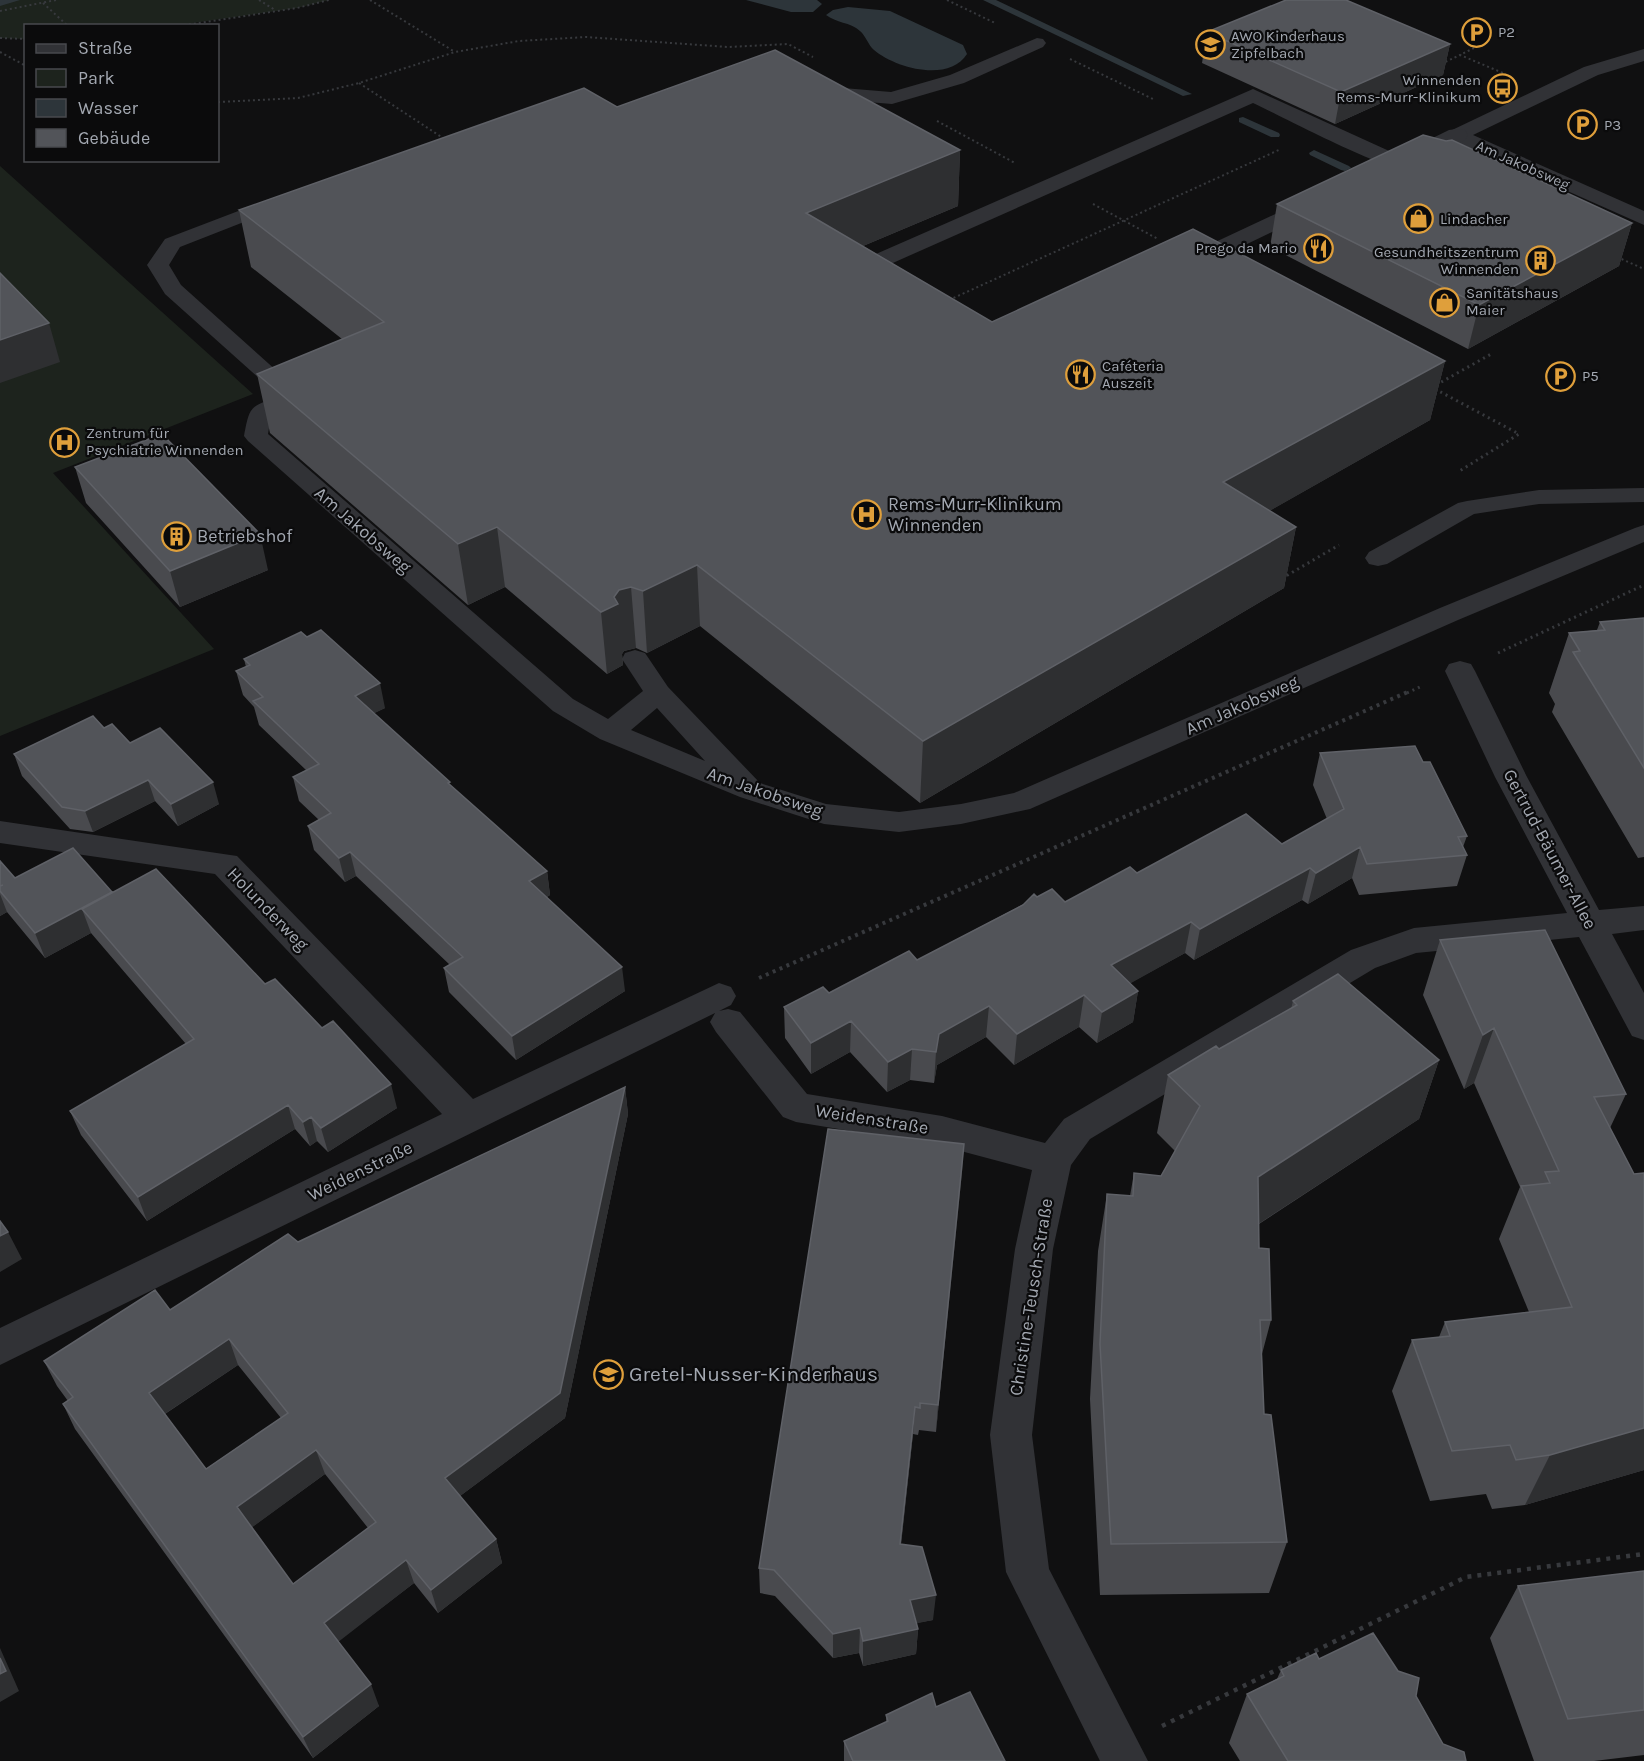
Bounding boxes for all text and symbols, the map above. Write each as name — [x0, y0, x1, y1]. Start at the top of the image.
parking icon: P2 — [1461, 16, 1493, 48]
place label: P2 — [1498, 23, 1515, 41]
legend — [24, 24, 219, 162]
place label: AWO Kinderhaus Zipfelbach — [1231, 27, 1345, 62]
school or university icon: AWO Kinderhaus Zipfelbach — [1194, 29, 1226, 61]
text: Straße — [78, 37, 132, 59]
text: Park — [78, 67, 115, 89]
place label: Winnenden Rems-Murr-Klinikum — [1336, 71, 1481, 106]
bus stop icon: Winnenden Rems-Murr-Klinikum — [1486, 73, 1518, 105]
text: Wasser — [78, 97, 139, 119]
parking icon: P3 — [1567, 109, 1599, 141]
place label: P3 — [1604, 116, 1621, 134]
text: Gebäude — [78, 127, 150, 149]
street label: Am Jakobsweg — [1473, 136, 1573, 194]
shop icon: Lindacher — [1403, 203, 1435, 235]
place label: Lindacher — [1440, 210, 1508, 228]
restaurant icon: Prego da Mario — [1302, 232, 1334, 264]
place label: Prego da Mario — [1196, 239, 1297, 257]
place label: Gesundheitszentrum Winnenden — [1374, 243, 1519, 278]
building icon: Gesundheitszentrum Winnenden — [1524, 245, 1556, 277]
place label: Sanitätshaus Maier — [1466, 284, 1559, 319]
shop icon: Sanitätshaus Maier — [1429, 286, 1461, 318]
place label: Caféteria Auszeit — [1102, 357, 1164, 392]
restaurant icon: Caféteria Auszeit — [1065, 359, 1097, 391]
parking icon: P5 — [1545, 360, 1577, 392]
place label: P5 — [1582, 367, 1599, 385]
place label: Zentrum für Psychiatrie Winnenden — [86, 424, 244, 459]
hospital icon: Zentrum für Psychiatrie Winnenden — [49, 426, 81, 458]
street label: Am Jakobsweg — [310, 482, 416, 578]
place label: Rems-Murr-Klinikum Winnenden — [888, 493, 1062, 536]
hospital icon: Rems-Murr-Klinikum Winnenden — [851, 498, 883, 530]
building icon: Betriebshof — [160, 520, 192, 552]
place label: Betriebshof — [197, 525, 293, 547]
street label: Am Jakobsweg — [1182, 670, 1302, 740]
street label: Am Jakobsweg — [704, 762, 826, 822]
street label: Gertrud-Bäumer-Allee — [1498, 765, 1602, 933]
street label: Holunderweg — [223, 863, 313, 955]
street label: Weidenstraße — [814, 1099, 930, 1139]
street label: Weidenstraße — [304, 1136, 416, 1206]
street label: Christine-Teusch-Straße — [1005, 1197, 1057, 1397]
school or university icon: Gretel-Nusser-Kinderhaus — [592, 1358, 624, 1390]
place label: Gretel-Nusser-Kinderhaus — [629, 1362, 878, 1386]

